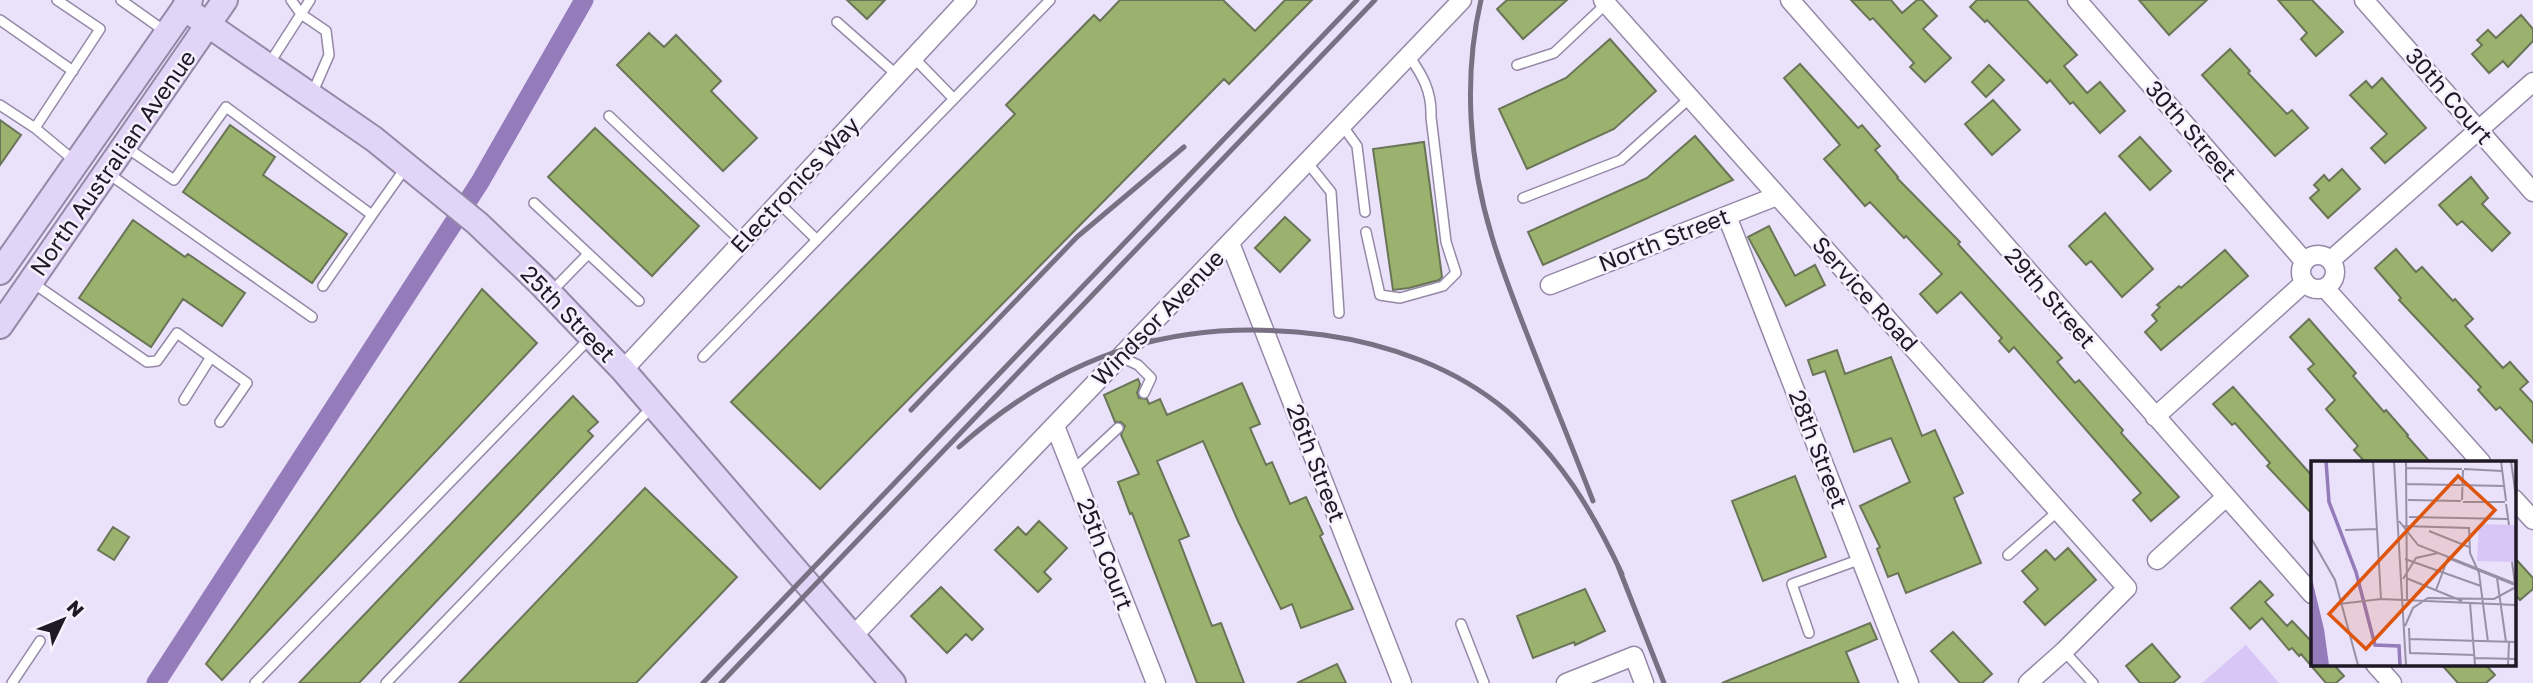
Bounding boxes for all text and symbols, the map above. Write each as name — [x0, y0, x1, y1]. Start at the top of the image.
street label: 30th Court — [2400, 41, 2499, 149]
street label: North Australian Avenue — [23, 44, 201, 281]
street label: 30th Street — [2140, 74, 2243, 187]
street label: Electronics Way — [724, 110, 865, 258]
street label: North Street — [1594, 201, 1733, 277]
street label: Service Road — [1807, 230, 1925, 356]
street label: 29th Street — [1999, 241, 2102, 353]
street label: Windsor Avenue — [1085, 243, 1229, 391]
street label: 25th Street — [516, 259, 622, 368]
street label: 28th Street — [1784, 385, 1854, 512]
street label: 26th Street — [1282, 400, 1352, 526]
inset map — [2311, 461, 2516, 666]
street label: 25th Court — [1072, 494, 1140, 614]
north arrow — [28, 585, 98, 655]
text: N — [62, 595, 89, 621]

